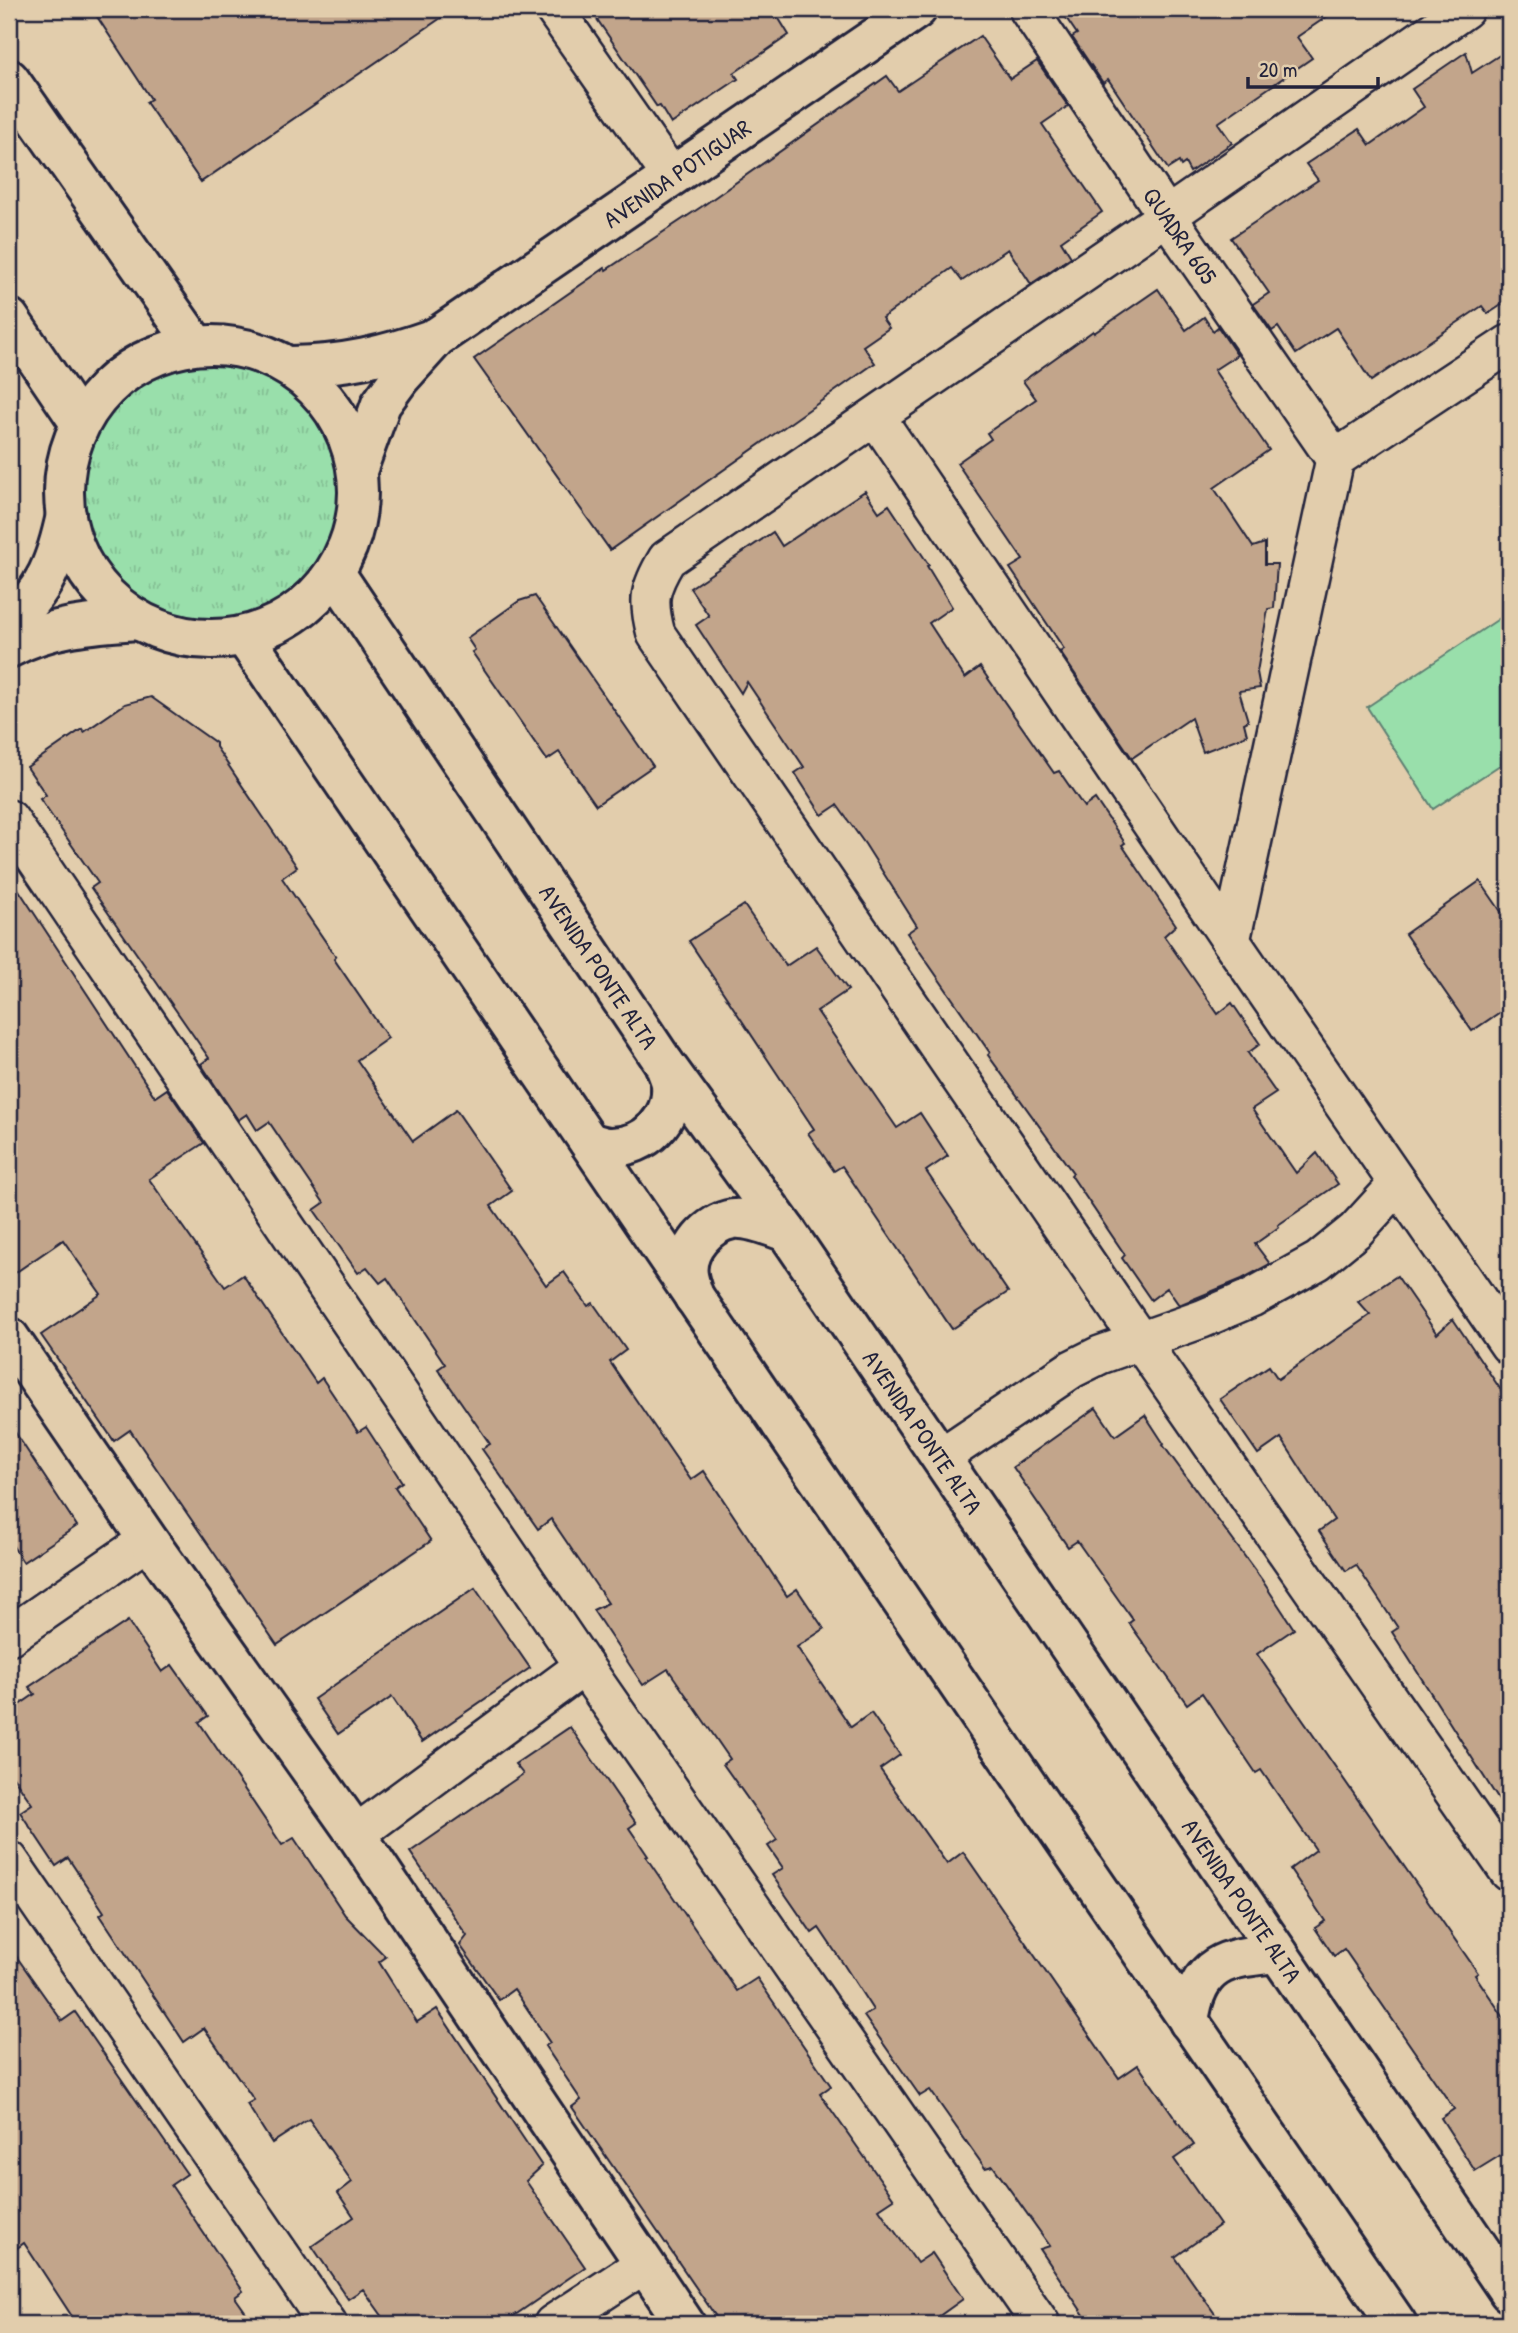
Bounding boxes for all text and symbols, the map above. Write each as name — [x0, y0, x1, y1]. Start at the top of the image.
scale bar — [1248, 46, 1378, 90]
text: 20 m — [1259, 55, 1297, 84]
street label: AVENIDA POTIGUAR — [597, 111, 757, 235]
street label: QUADRA 605 — [1136, 181, 1225, 290]
street label: AVENIDA PONTE ALTA — [533, 878, 666, 1055]
street label: AVENIDA PONTE ALTA — [856, 1344, 990, 1520]
street label: AVENIDA PONTE ALTA — [1175, 1812, 1310, 1989]

